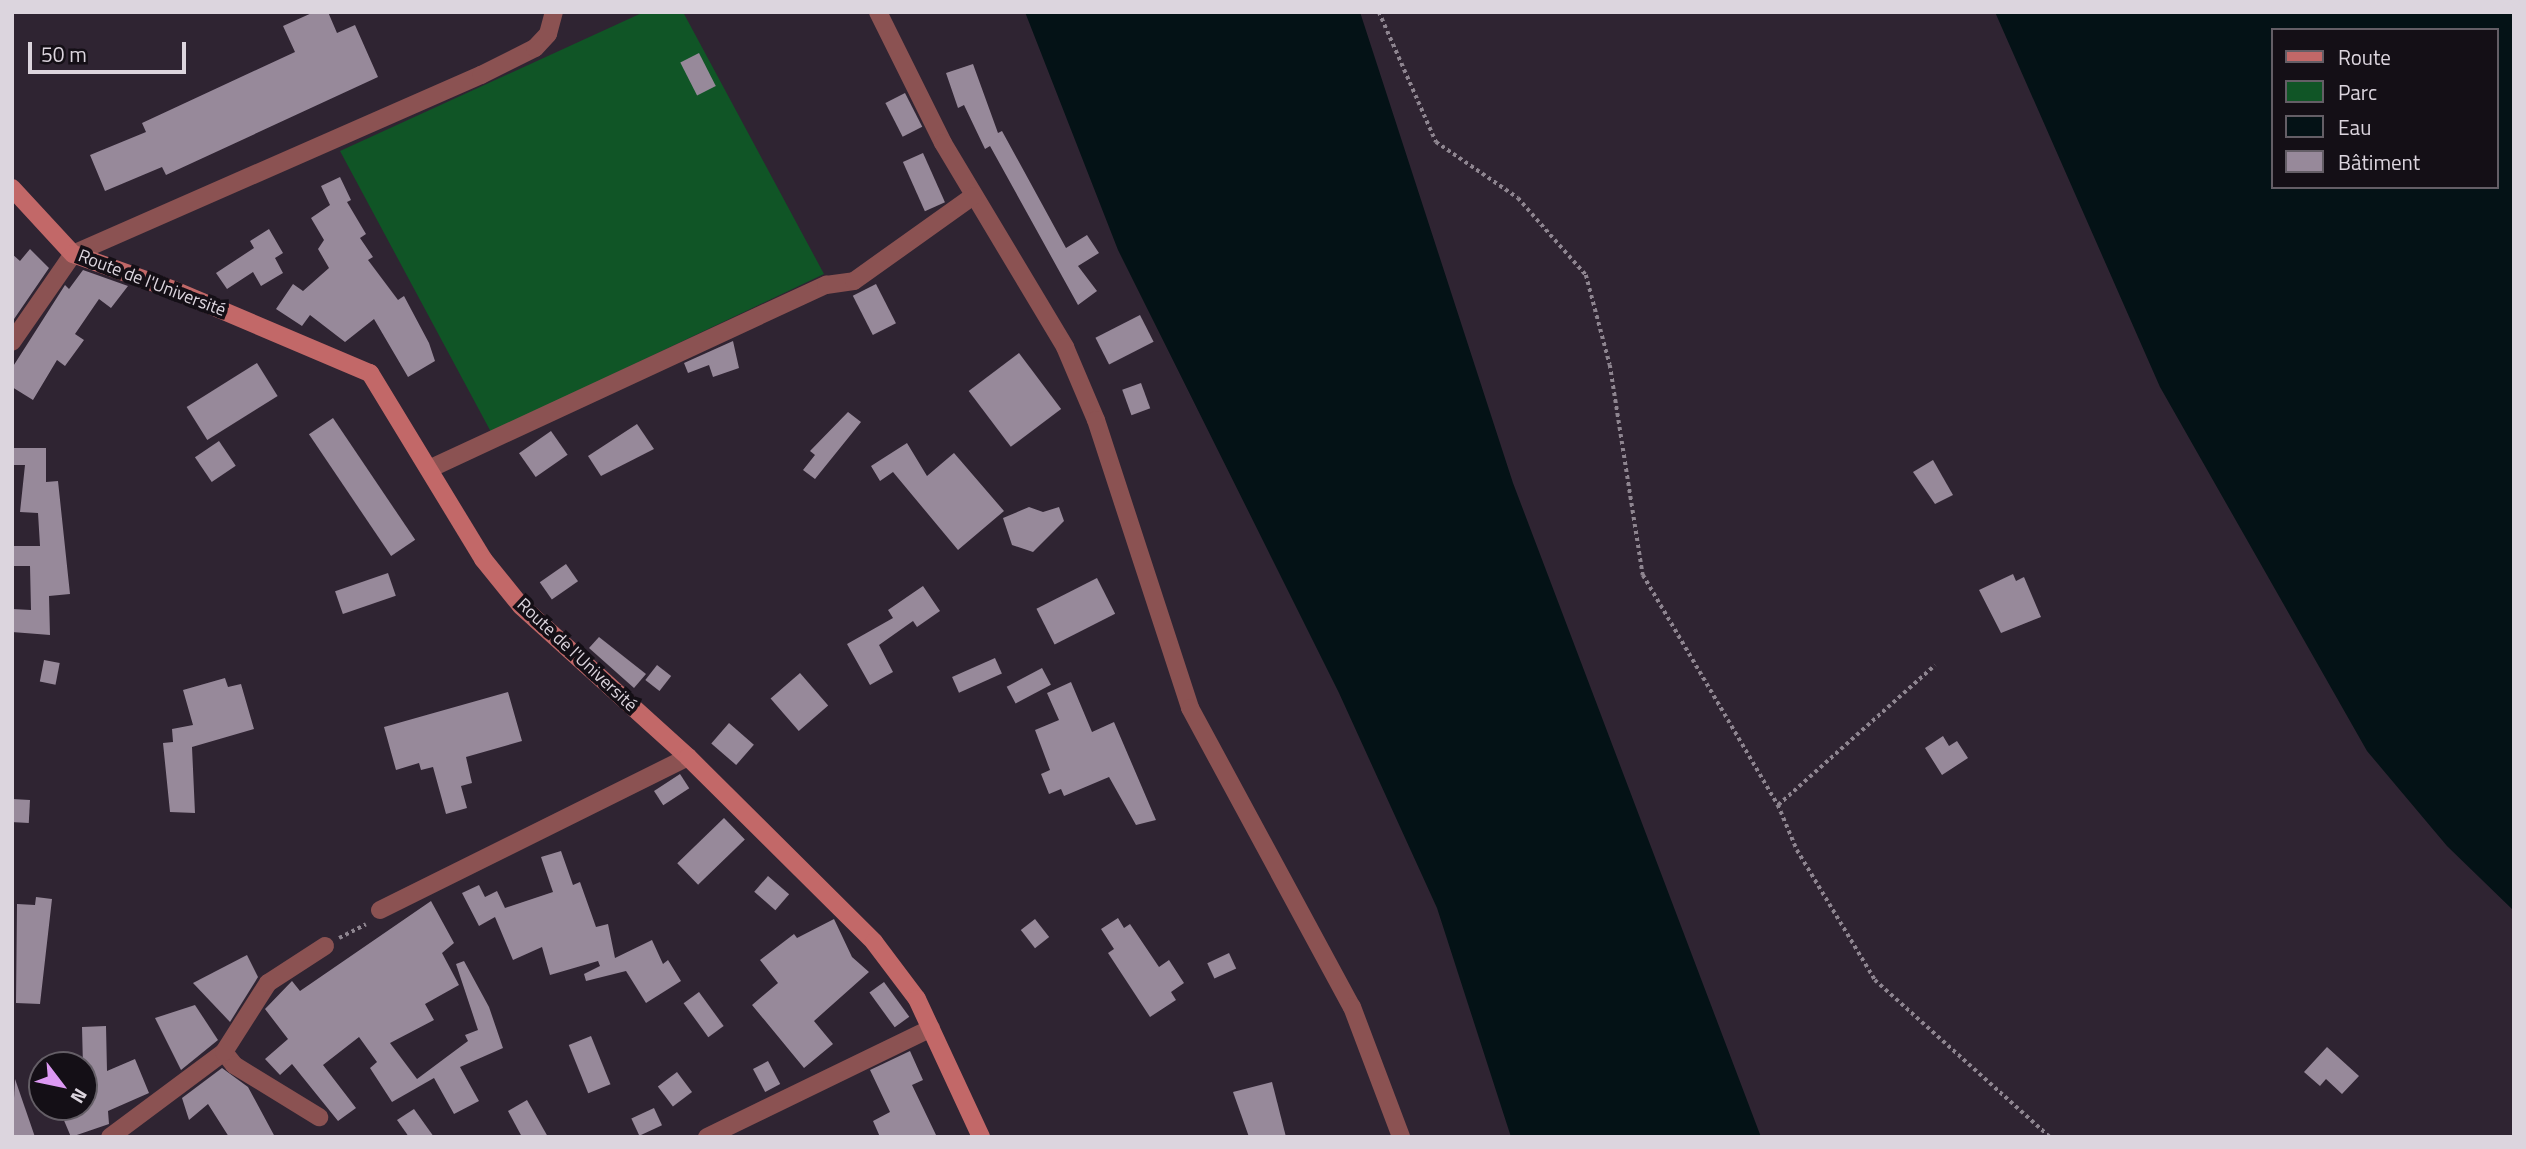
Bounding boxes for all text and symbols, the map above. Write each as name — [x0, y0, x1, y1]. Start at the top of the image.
scale bar — [32, 28, 189, 72]
legend — [2270, 28, 2498, 189]
text: 50 m — [41, 38, 87, 70]
text: Route — [2338, 41, 2391, 73]
text: Parc — [2338, 76, 2377, 108]
text: Eau — [2338, 111, 2371, 143]
text: Bâtiment — [2338, 146, 2420, 178]
street label: Route de l'Université — [75, 245, 229, 321]
street label: Route de l'Université — [512, 594, 642, 716]
north arrow — [28, 1051, 98, 1121]
text: N — [64, 1083, 95, 1110]

